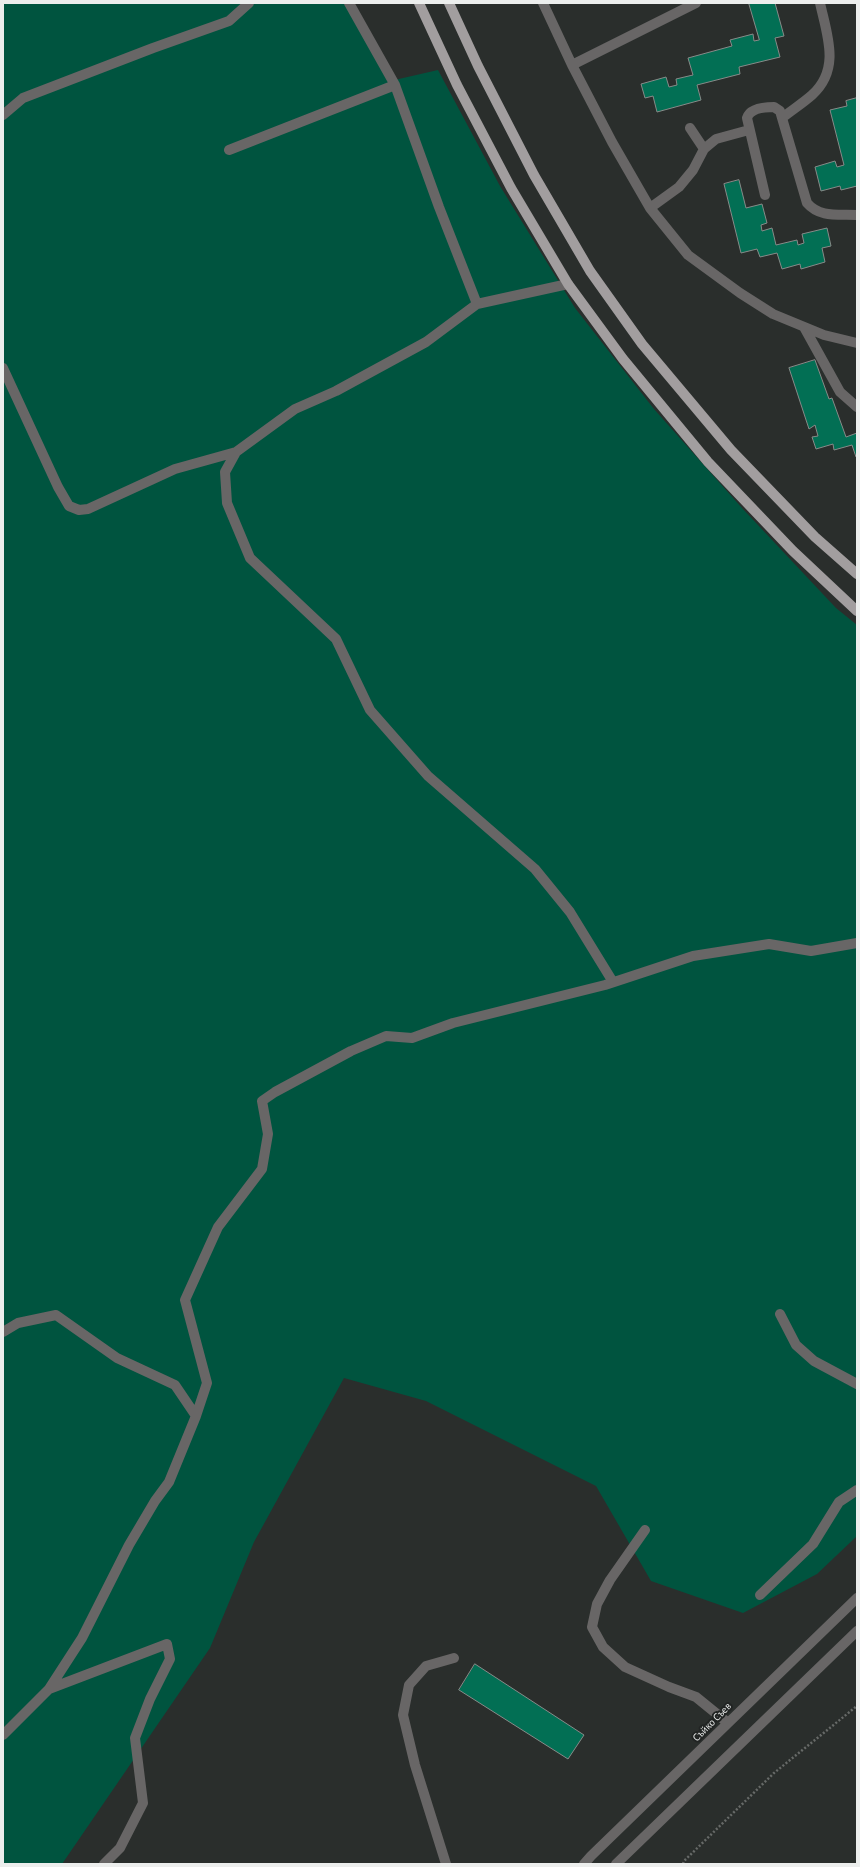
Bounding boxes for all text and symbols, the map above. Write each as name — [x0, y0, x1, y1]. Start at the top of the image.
street label: Съйко Съев — [690, 1700, 734, 1744]

